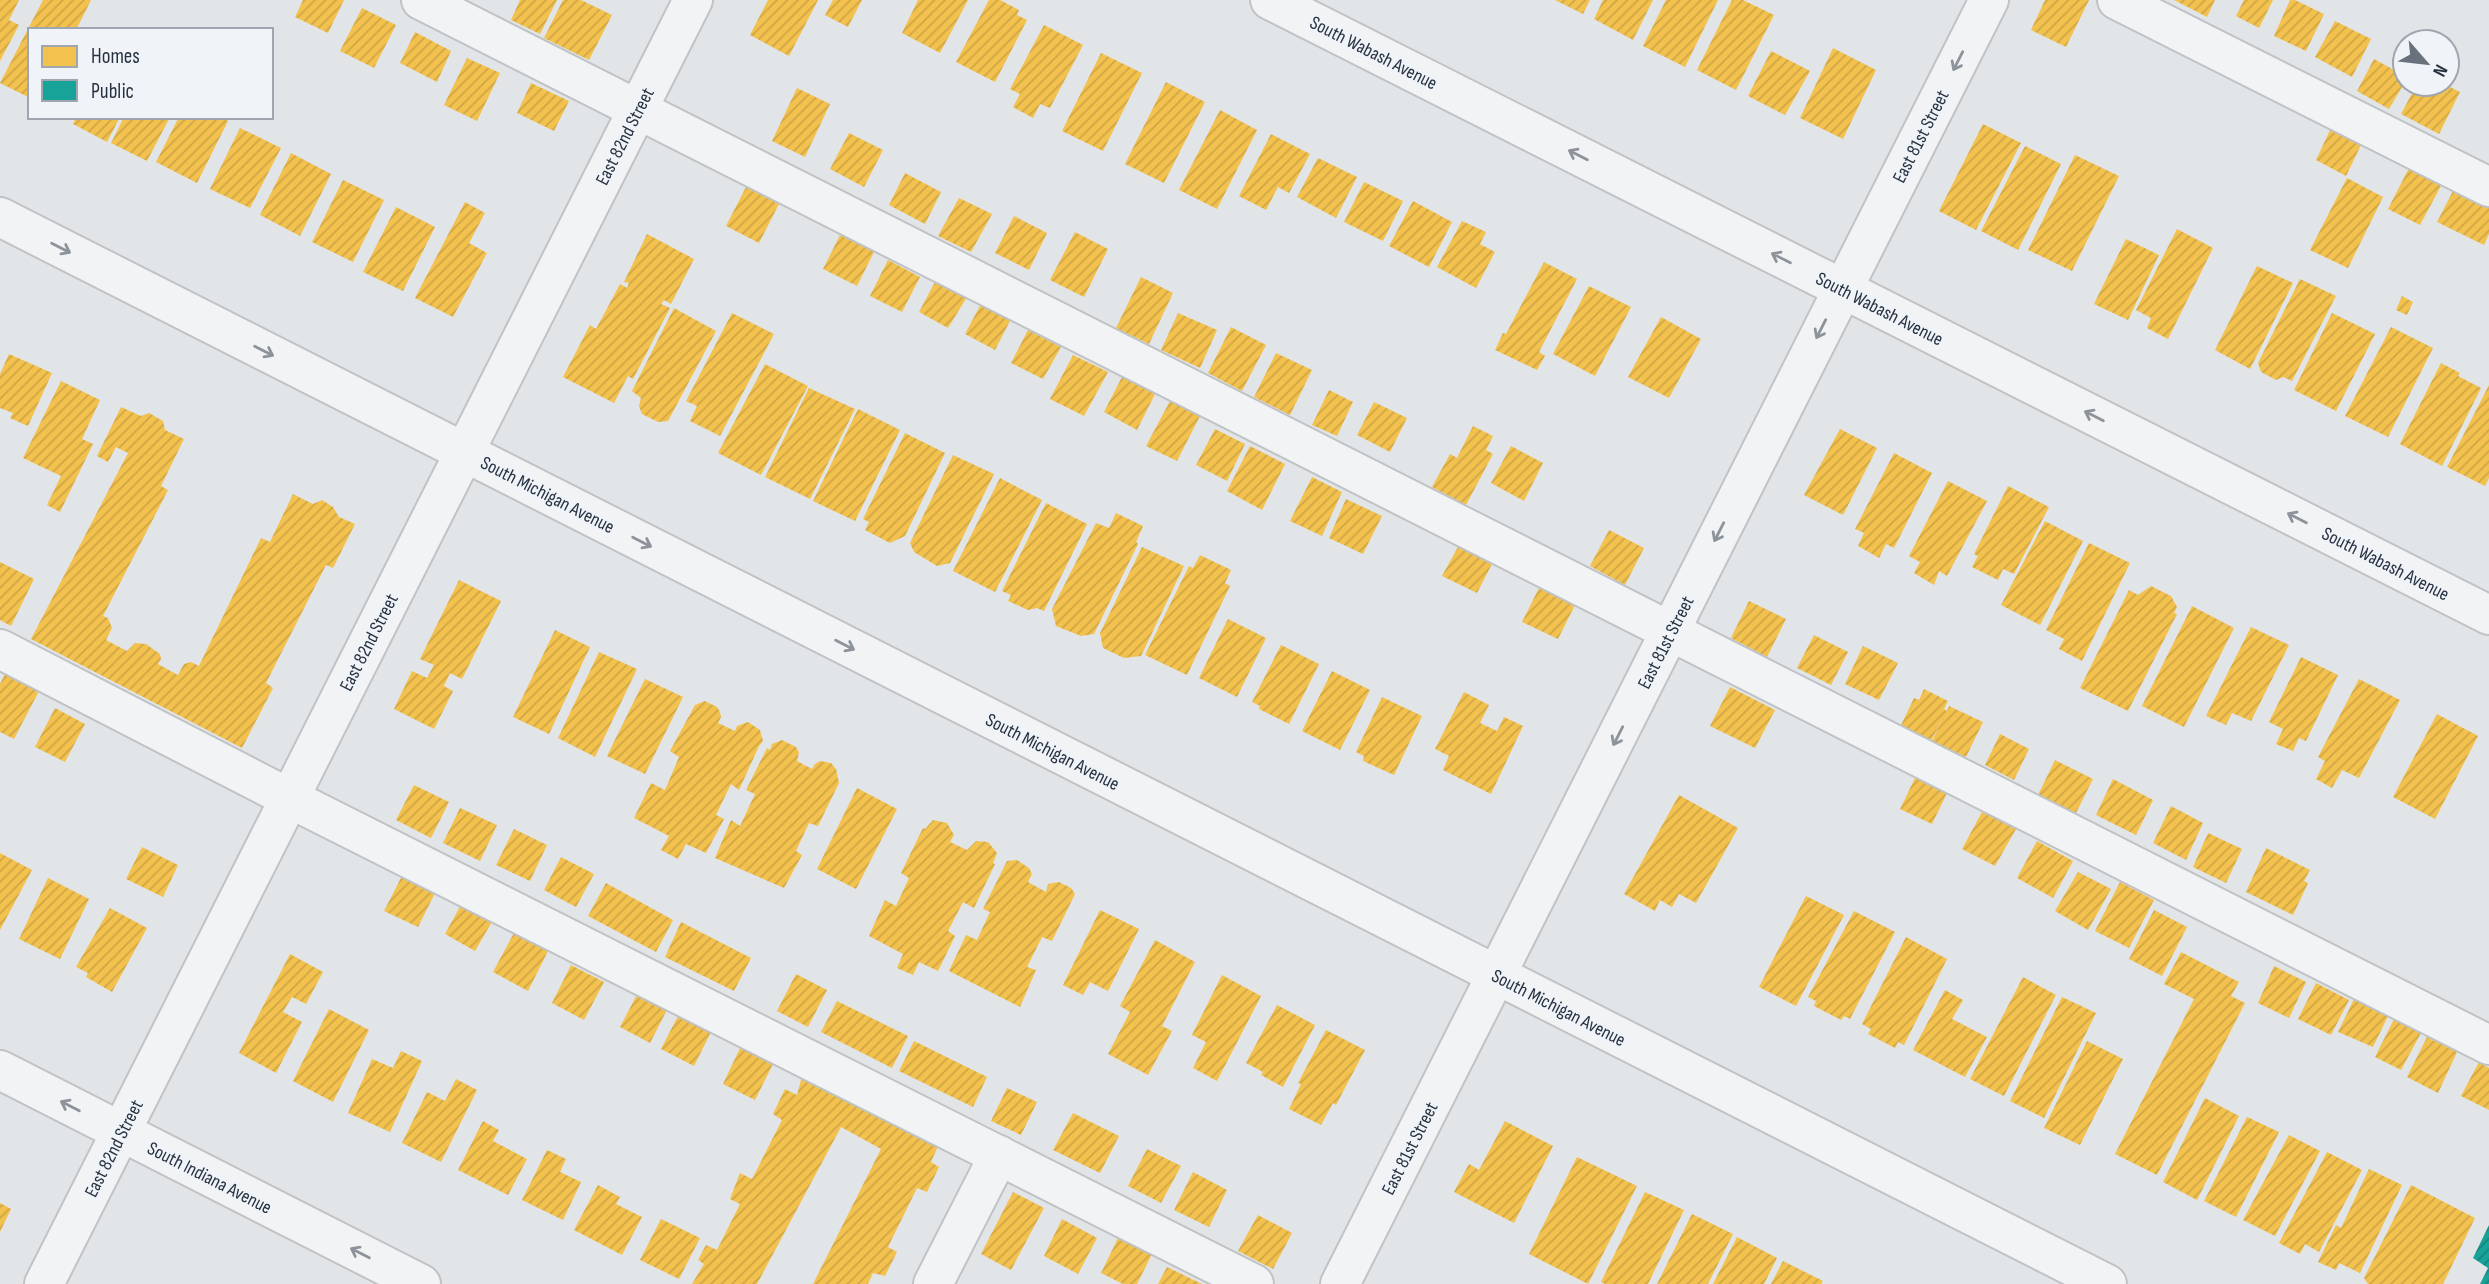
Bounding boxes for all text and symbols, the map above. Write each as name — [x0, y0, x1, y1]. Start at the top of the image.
street label: South Wabash Avenue — [1306, 11, 1441, 95]
legend — [28, 28, 273, 119]
north arrow — [2391, 28, 2461, 98]
text: Homes — [91, 44, 140, 69]
one-way arrow — [1950, 50, 1964, 71]
text: N — [2427, 60, 2452, 80]
text: Public — [91, 79, 134, 104]
street label: East 82nd Street — [591, 84, 660, 189]
street label: East 81st Street — [1888, 86, 1955, 187]
one-way arrow — [1568, 148, 1589, 162]
one-way arrow — [50, 241, 71, 255]
one-way arrow — [1771, 250, 1792, 264]
street label: South Wabash Avenue — [1812, 267, 1947, 351]
one-way arrow — [1814, 318, 1828, 339]
one-way arrow — [253, 344, 274, 358]
one-way arrow — [2084, 408, 2105, 422]
street label: South Michigan Avenue — [476, 452, 618, 539]
one-way arrow — [2287, 511, 2308, 525]
one-way arrow — [1712, 522, 1726, 542]
street label: South Wabash Avenue — [2318, 522, 2453, 606]
one-way arrow — [631, 536, 652, 549]
street label: East 82nd Street — [335, 590, 404, 695]
street label: East 81st Street — [1633, 592, 1700, 693]
one-way arrow — [834, 638, 854, 652]
street label: South Michigan Avenue — [981, 709, 1123, 796]
one-way arrow — [1610, 725, 1624, 746]
street label: South Michigan Avenue — [1487, 965, 1629, 1052]
street label: East 82nd Street — [80, 1096, 149, 1201]
one-way arrow — [60, 1098, 81, 1112]
street label: East 81st Street — [1377, 1098, 1444, 1199]
street label: South Indiana Avenue — [143, 1137, 275, 1220]
one-way arrow — [350, 1246, 371, 1260]

